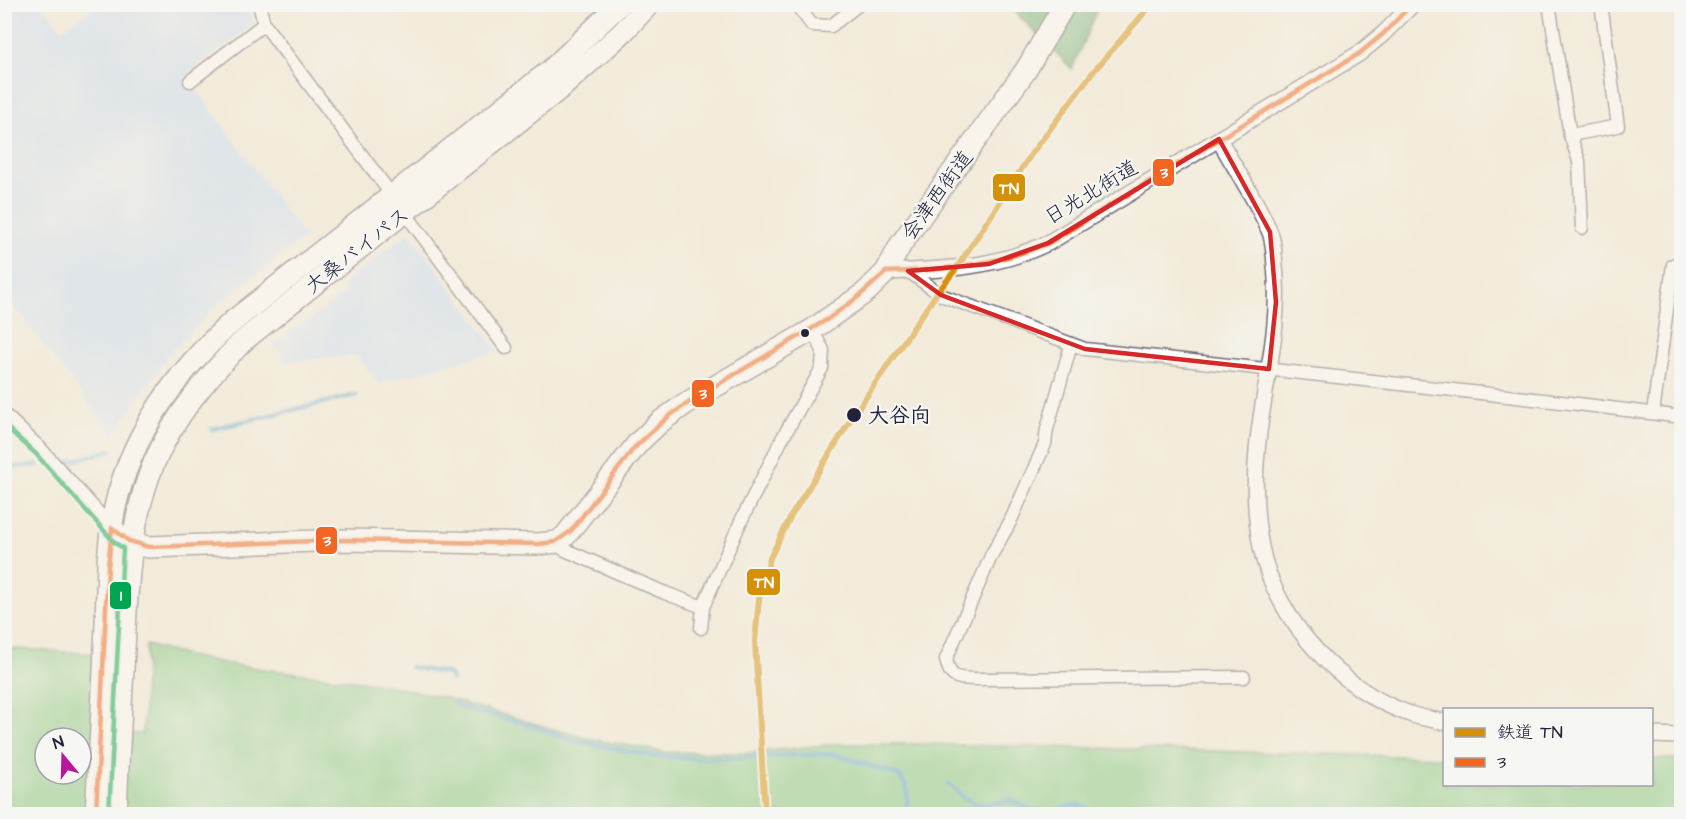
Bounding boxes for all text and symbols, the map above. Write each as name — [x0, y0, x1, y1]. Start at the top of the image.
street label: 会津西街道 — [895, 144, 980, 246]
street label: 日光北街道 — [1039, 153, 1144, 232]
line badge: 3 — [1152, 158, 1175, 187]
text: 3 — [1159, 162, 1169, 184]
line badge: TN — [992, 173, 1026, 202]
text: TN — [998, 178, 1019, 200]
street label: 大桑バイパス — [299, 200, 416, 300]
unlabelled marker — [799, 327, 811, 339]
line badge: 3 — [691, 379, 715, 408]
text: 3 — [698, 383, 708, 405]
place label: 大谷向 — [868, 401, 931, 430]
marker: 大谷向 — [845, 406, 863, 424]
line badge: 3 — [315, 526, 338, 555]
text: 3 — [322, 530, 332, 552]
line badge: TN — [746, 568, 781, 596]
text: TN — [753, 572, 774, 594]
line badge: 1 — [109, 581, 132, 610]
text: 1 — [120, 585, 123, 607]
legend — [1443, 708, 1653, 786]
text: 鉄道 TN — [1497, 720, 1563, 745]
north arrow — [33, 726, 93, 786]
text: N — [50, 731, 67, 755]
text: 3 — [1497, 750, 1506, 775]

